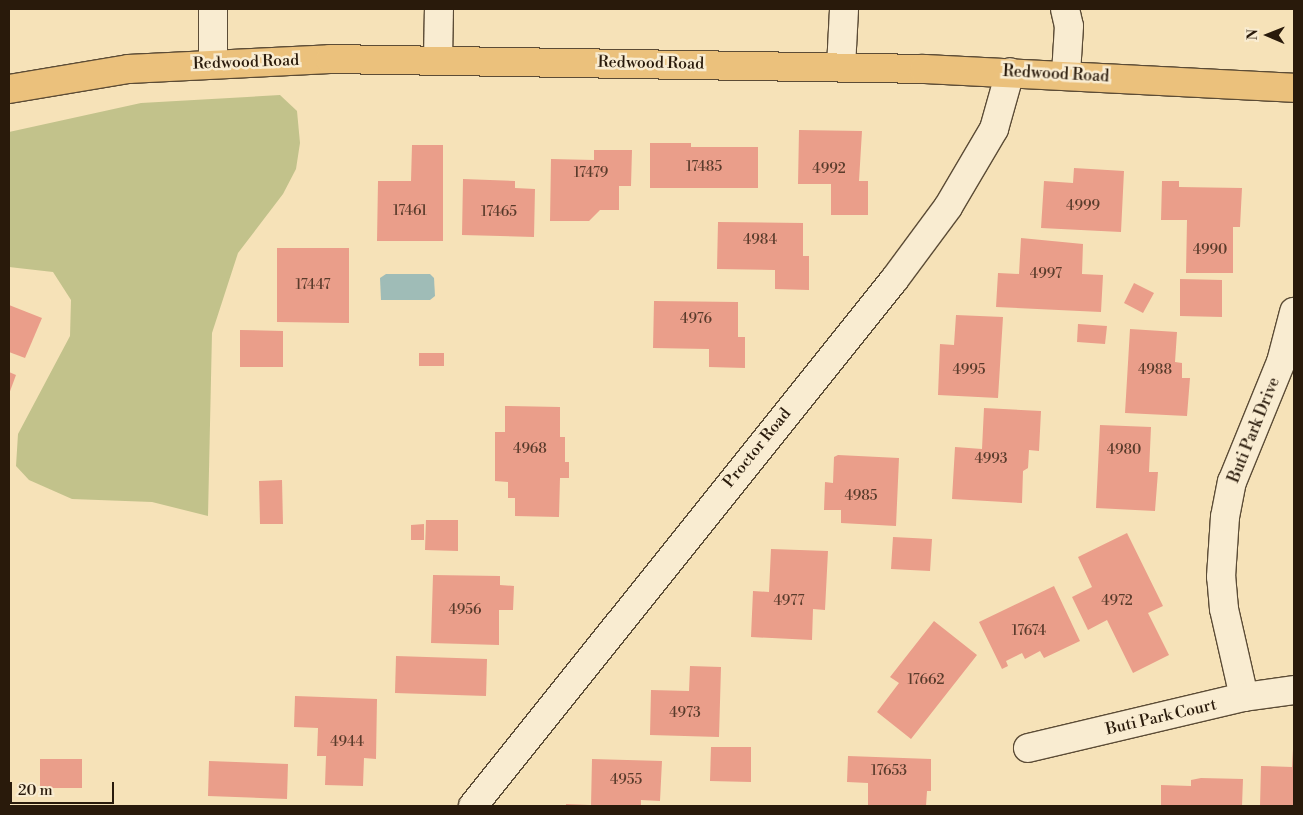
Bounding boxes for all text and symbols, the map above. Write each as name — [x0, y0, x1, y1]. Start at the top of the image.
north arrow — [1243, 10, 1293, 60]
text: N — [1244, 29, 1262, 40]
street label: Redwood Road — [192, 51, 300, 73]
street label: Redwood Road — [598, 52, 704, 74]
street label: Redwood Road — [1002, 62, 1110, 86]
house number: 17485 — [686, 159, 722, 175]
house number: 4992 — [812, 161, 846, 177]
house number: 17479 — [574, 165, 608, 181]
house number: 4999 — [1066, 198, 1100, 214]
house number: 17461 — [393, 203, 427, 219]
house number: 17465 — [481, 204, 517, 220]
house number: 4984 — [743, 232, 777, 248]
house number: 4990 — [1193, 242, 1227, 258]
house number: 4997 — [1030, 266, 1062, 282]
house number: 17447 — [295, 277, 331, 293]
house number: 4976 — [680, 311, 712, 327]
house number: 4995 — [952, 362, 986, 378]
house number: 4988 — [1138, 362, 1172, 378]
street label: Buti Park Drive — [1224, 375, 1284, 485]
street label: Proctor Road — [719, 404, 795, 492]
house number: 4968 — [513, 441, 547, 457]
house number: 4980 — [1107, 442, 1141, 458]
house number: 4993 — [974, 451, 1008, 467]
house number: 4985 — [844, 488, 878, 504]
house number: 4977 — [774, 593, 804, 609]
house number: 4972 — [1101, 593, 1133, 609]
house number: 4956 — [448, 602, 482, 618]
house number: 17674 — [1012, 623, 1046, 639]
house number: 17662 — [908, 672, 944, 688]
street label: Buti Park Court — [1104, 695, 1218, 739]
house number: 4973 — [669, 705, 701, 721]
house number: 4944 — [330, 734, 364, 750]
house number: 17653 — [871, 763, 907, 779]
scale bar — [12, 772, 116, 804]
house number: 4955 — [610, 772, 642, 788]
text: 20 m — [18, 781, 53, 800]

